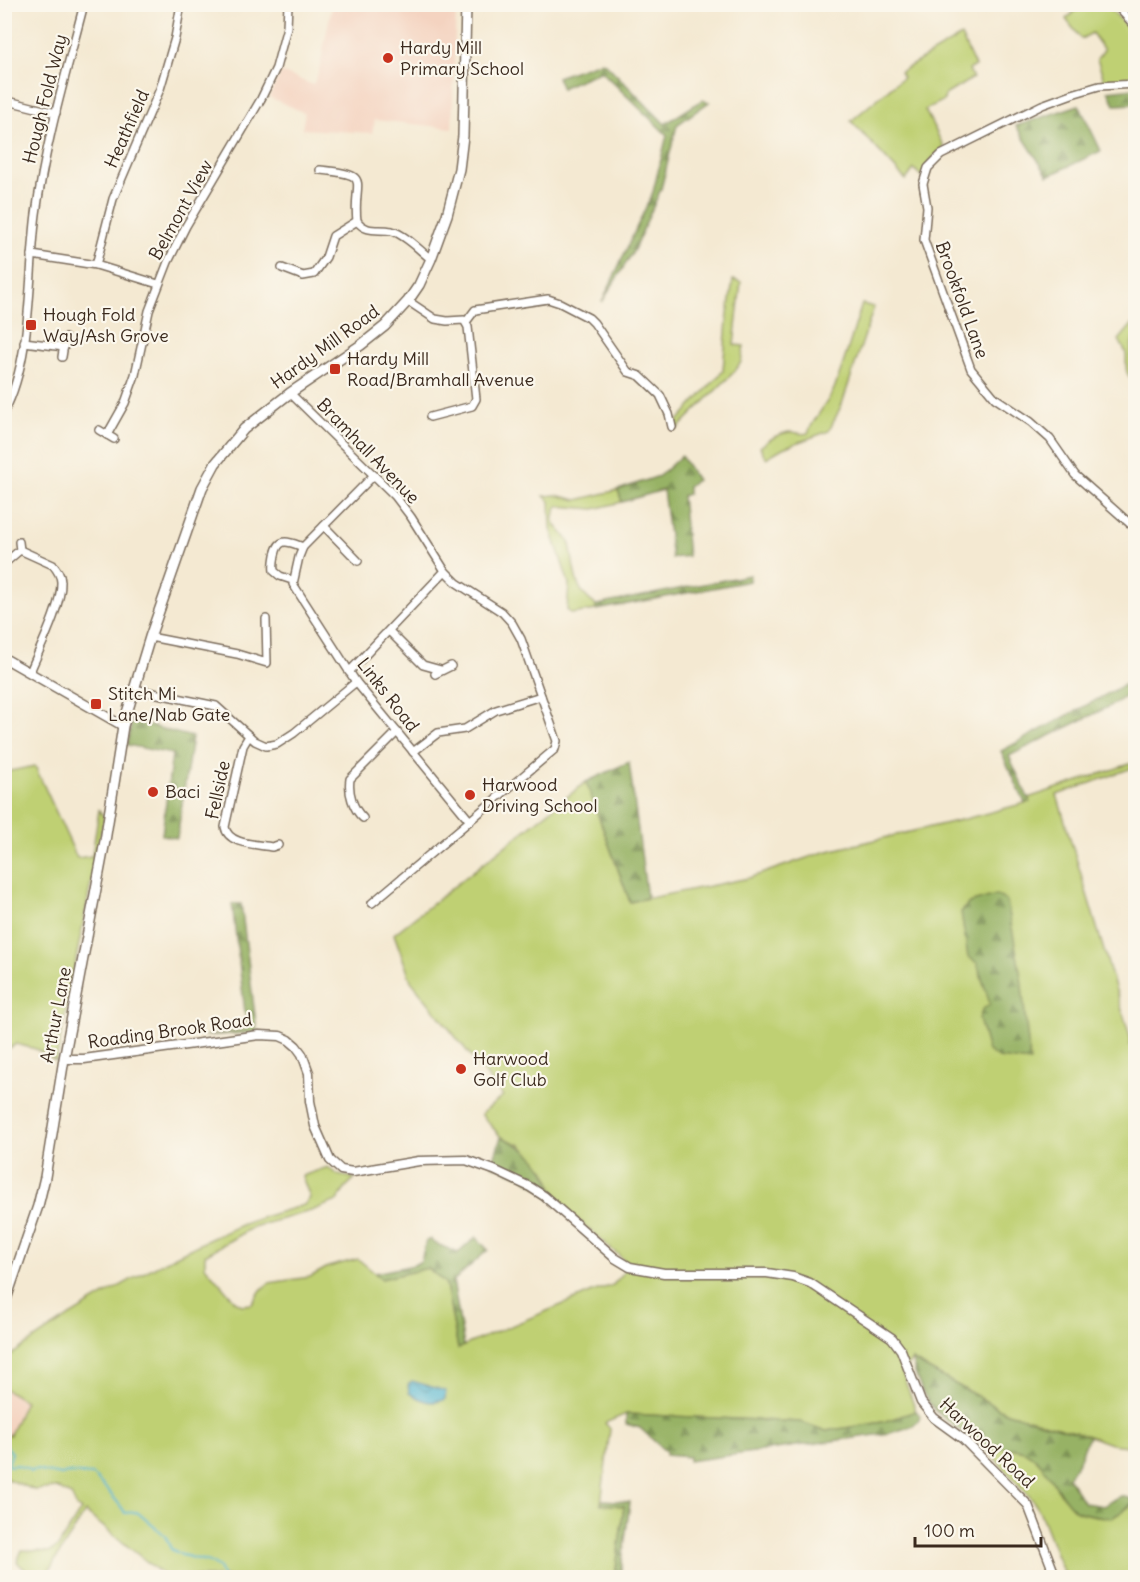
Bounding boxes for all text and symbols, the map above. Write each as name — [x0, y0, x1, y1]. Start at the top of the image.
street label: Hough Fold Way — [17, 32, 72, 166]
place label: Hardy Mill Primary School — [400, 36, 524, 80]
marker: Hardy Mill Primary School — [381, 51, 395, 65]
street label: Heathfield — [99, 86, 154, 172]
street label: Belmont View — [144, 156, 218, 264]
street label: Brookfold Lane — [931, 238, 994, 362]
street label: Hardy Mill Road — [266, 299, 384, 394]
place label: Hough Fold Way/Ash Grove — [43, 303, 169, 347]
marker: Hough Fold Way/Ash Grove — [24, 318, 38, 332]
place label: Hardy Mill Road/Bramhall Avenue — [347, 347, 534, 391]
marker: Hardy Mill Road/Bramhall Avenue — [328, 362, 342, 376]
street label: Bramhall Avenue — [312, 393, 425, 508]
street label: Links Road — [352, 653, 425, 737]
place label: Stitch Mi Lane/Nab Gate — [108, 682, 230, 726]
marker: Stitch Mi Lane/Nab Gate — [89, 697, 103, 711]
street label: Fellside — [200, 758, 235, 821]
place label: Harwood Driving School — [482, 773, 597, 817]
place label: Baci — [165, 780, 200, 803]
marker: Baci — [146, 785, 160, 799]
marker: Harwood Driving School — [463, 788, 477, 802]
street label: Arthur Lane — [35, 965, 76, 1065]
street label: Roading Brook Road — [86, 1008, 254, 1053]
place label: Harwood Golf Club — [473, 1047, 549, 1091]
marker: Harwood Golf Club — [454, 1062, 468, 1076]
street label: Harwood Road — [935, 1393, 1040, 1493]
scale bar — [915, 1510, 1041, 1548]
text: 100 m — [924, 1519, 975, 1542]

